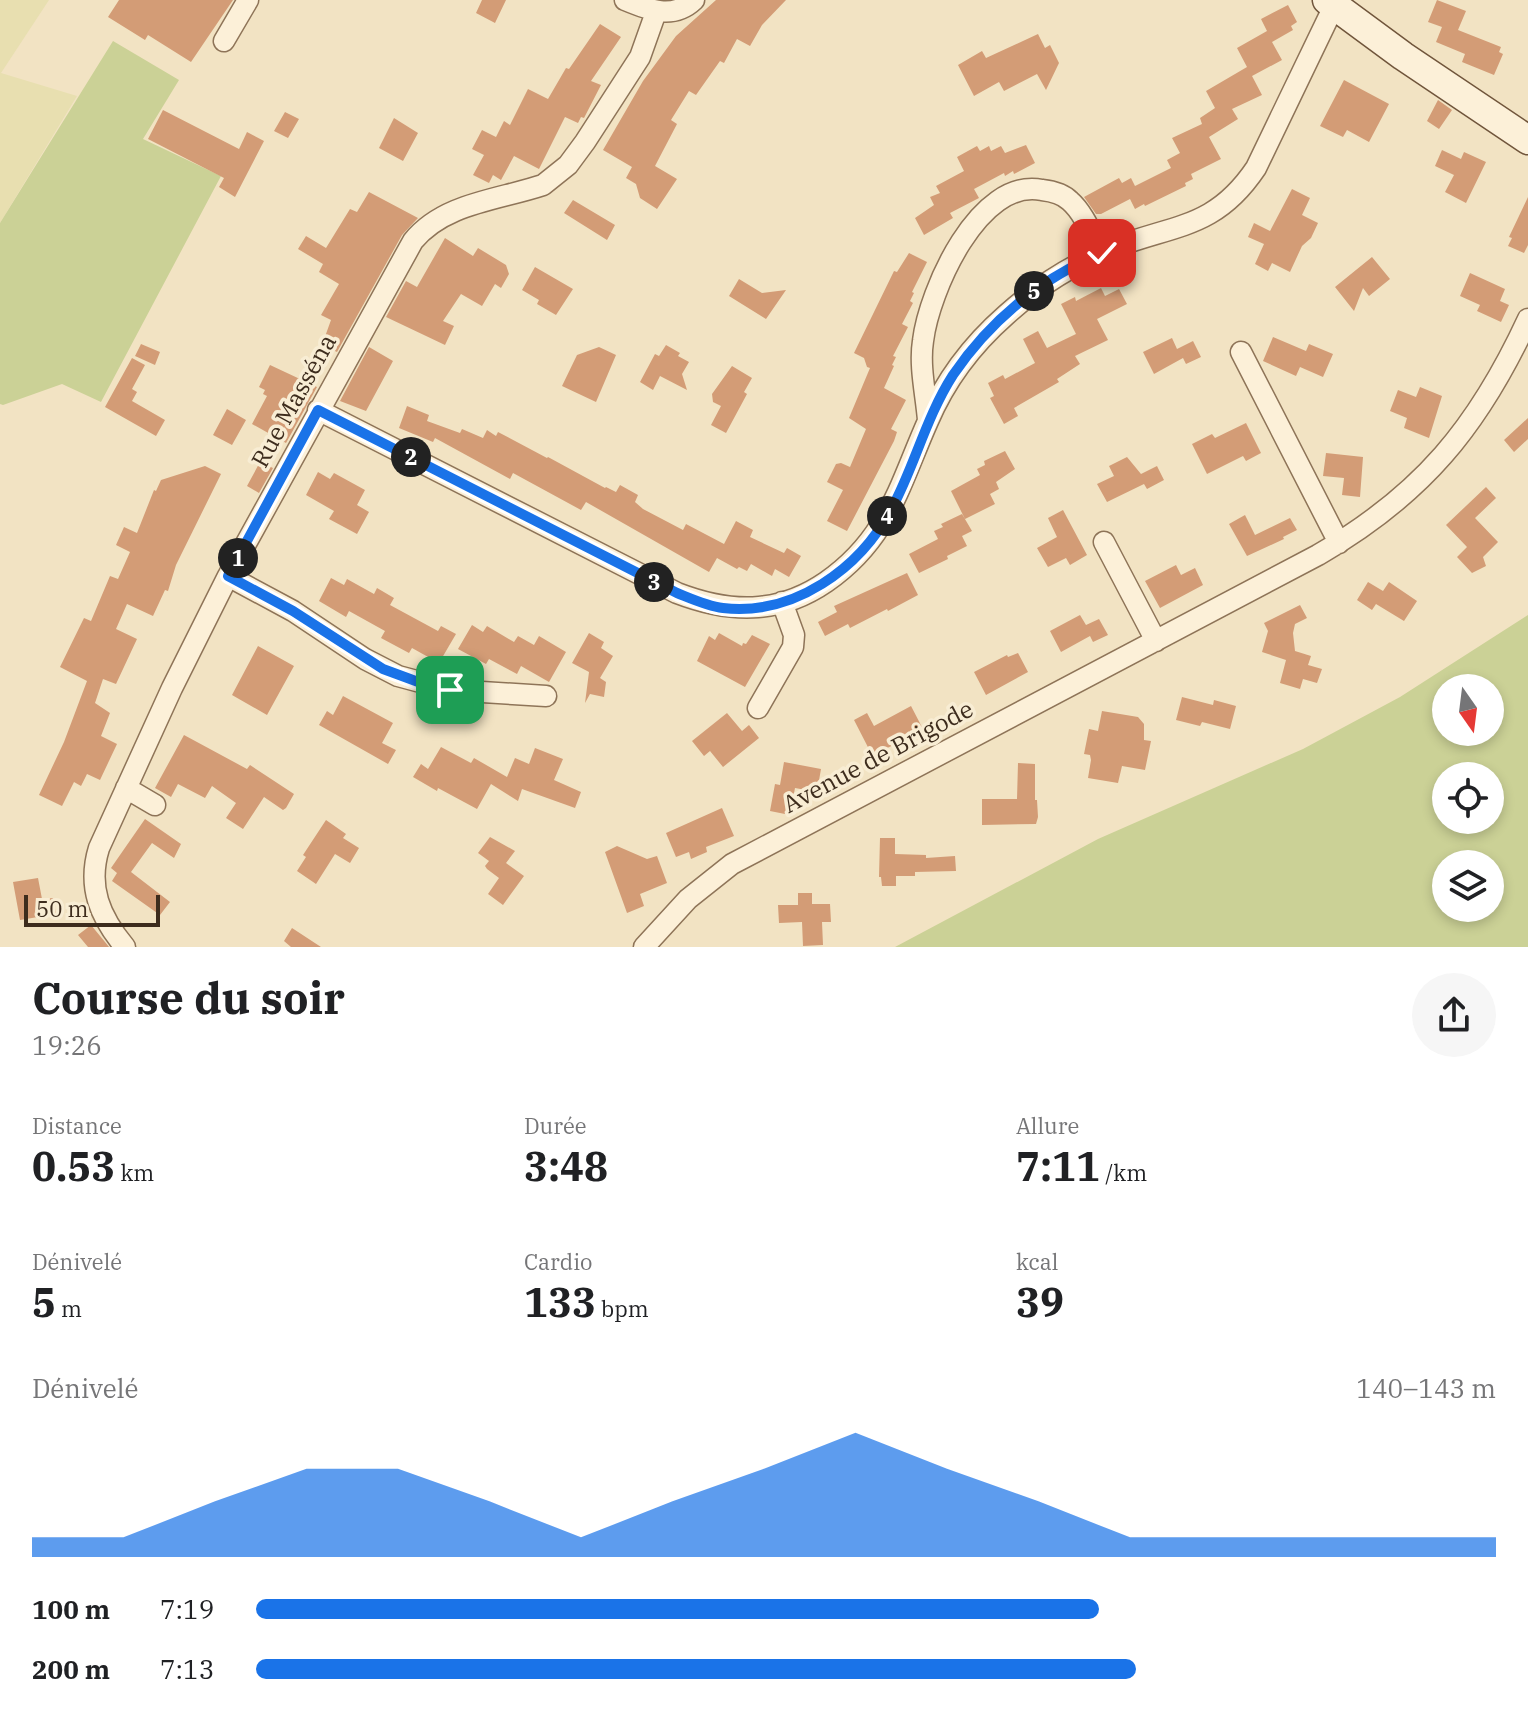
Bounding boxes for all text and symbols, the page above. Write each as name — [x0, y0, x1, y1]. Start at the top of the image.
pin — [1068, 219, 1136, 287]
icon: check — [1080, 231, 1124, 275]
pin: 5 — [1014, 271, 1054, 311]
text: 5 — [1027, 276, 1041, 305]
street label: Rue Masséna — [243, 328, 343, 473]
pin: 2 — [391, 437, 431, 477]
text: 2 — [404, 442, 418, 471]
pin: 4 — [867, 496, 907, 536]
text: 4 — [880, 501, 894, 530]
pin: 1 — [218, 538, 258, 578]
text: 1 — [231, 543, 245, 572]
pin: 3 — [634, 562, 674, 602]
text: 3 — [647, 567, 661, 596]
pin — [416, 656, 484, 724]
icon: arrive — [428, 668, 472, 712]
north arrow — [1432, 674, 1504, 746]
map controls — [1432, 674, 1504, 922]
street label: Avenue de Brigode — [777, 692, 978, 820]
button: locate — [1432, 762, 1504, 834]
button: layers — [1432, 850, 1504, 922]
scale bar — [24, 891, 160, 927]
text: 50 m — [36, 894, 88, 923]
text: Course du soir — [32, 969, 345, 1026]
button: share — [1412, 973, 1496, 1057]
text: 19:26 — [32, 1028, 102, 1062]
text: Distance — [32, 1111, 122, 1140]
text: Durée — [524, 1111, 586, 1140]
text: Allure — [1016, 1111, 1079, 1140]
text: 0.53 — [32, 1140, 115, 1192]
text: 3:48 — [524, 1140, 608, 1192]
text: 7:11 — [1016, 1140, 1100, 1192]
text: km — [115, 1158, 154, 1187]
text: /km — [1100, 1158, 1147, 1187]
text: Dénivelé — [32, 1247, 122, 1276]
text: Cardio — [524, 1247, 593, 1276]
text: kcal — [1016, 1247, 1058, 1276]
text: 5 — [32, 1276, 56, 1328]
text: 133 — [524, 1276, 596, 1328]
text: 39 — [1016, 1276, 1064, 1328]
text: m — [56, 1294, 82, 1323]
text: bpm — [596, 1294, 649, 1323]
text: Dénivelé — [32, 1371, 138, 1405]
text: 140–143 m — [1356, 1371, 1496, 1405]
text: 100 m — [32, 1592, 110, 1626]
text: 7:19 — [160, 1592, 214, 1626]
text: 200 m — [32, 1652, 110, 1686]
text: 7:13 — [160, 1652, 214, 1686]

